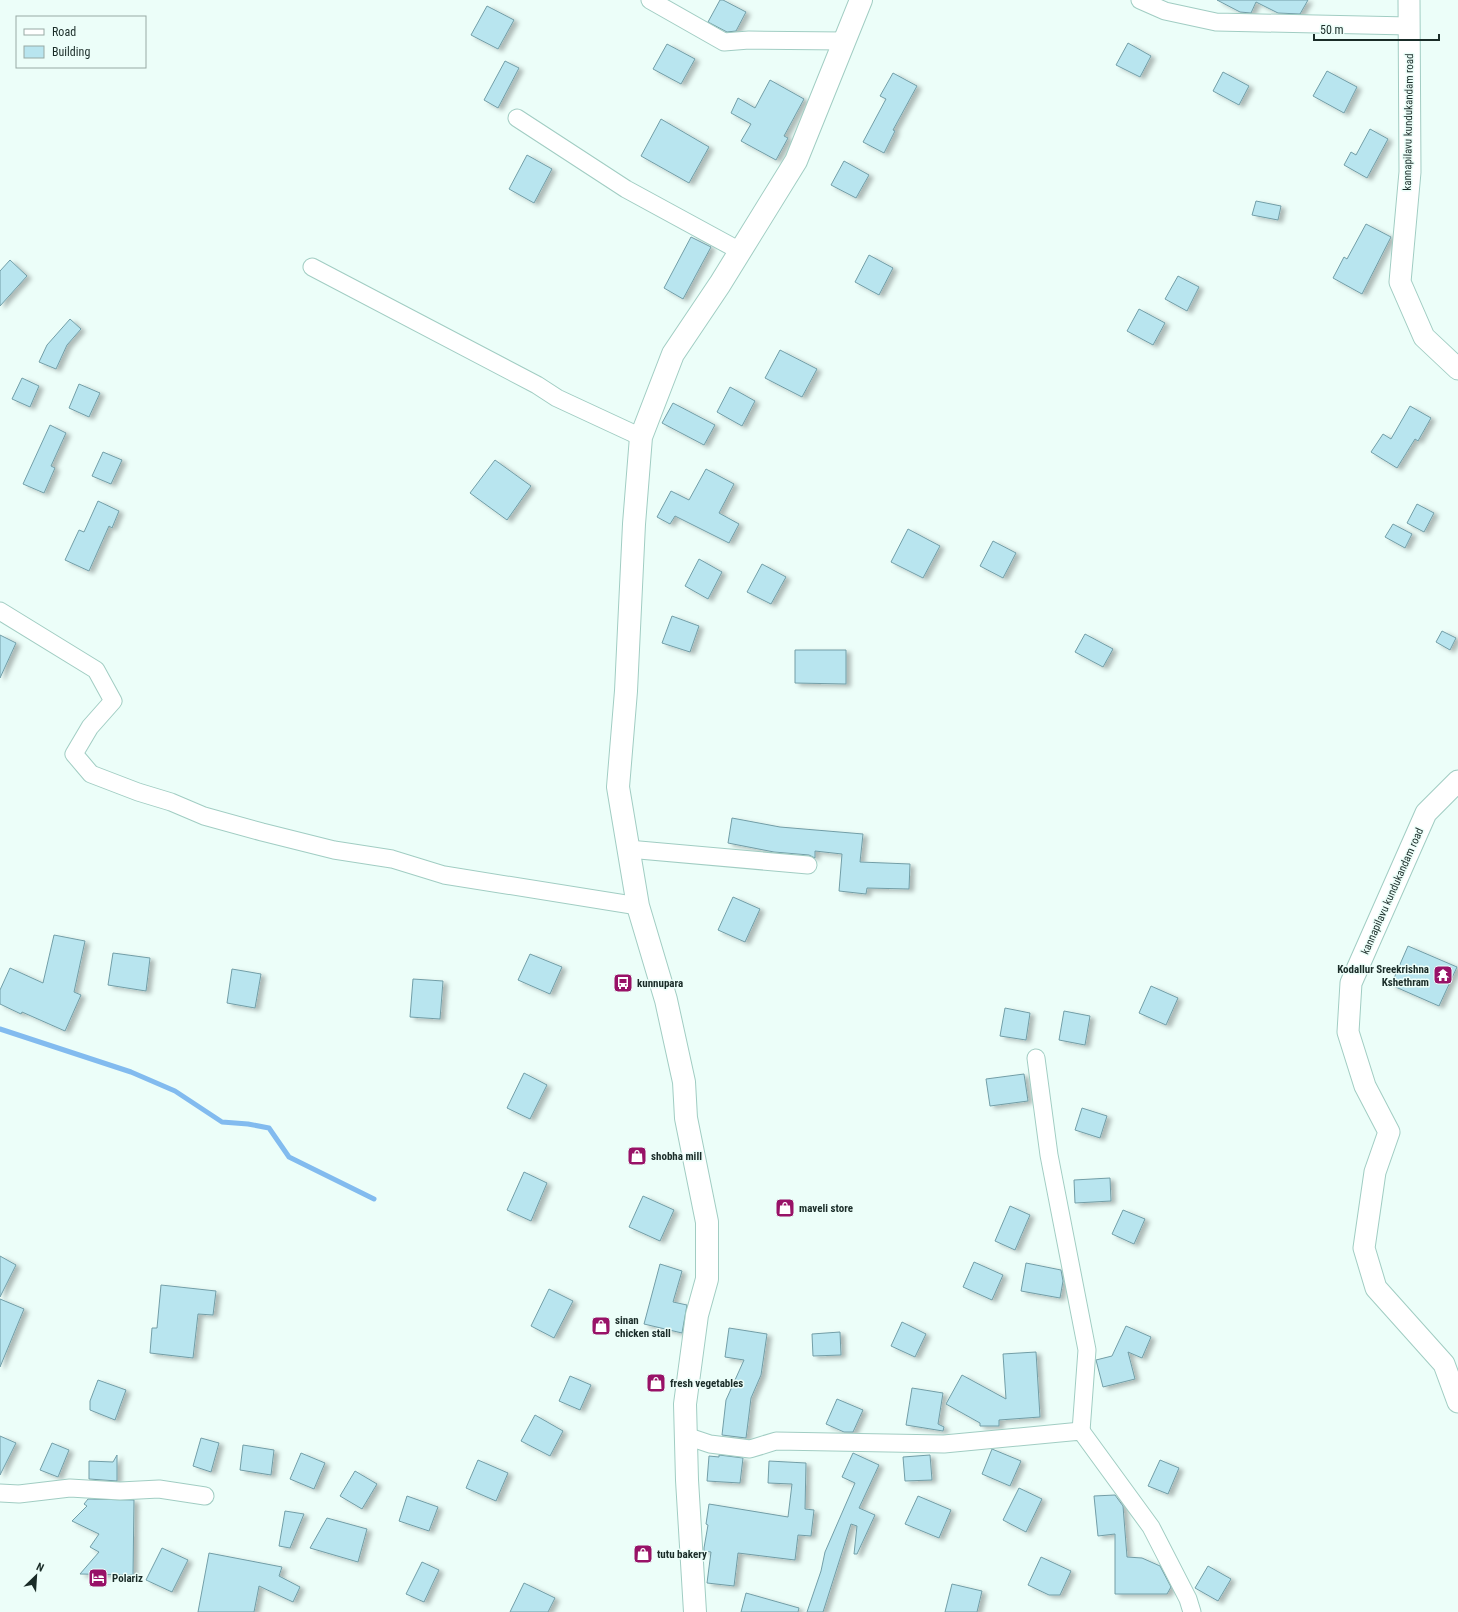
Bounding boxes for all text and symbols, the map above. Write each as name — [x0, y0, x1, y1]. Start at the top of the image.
legend — [16, 16, 146, 68]
scale bar — [1314, 16, 1439, 42]
text: 50 m — [1320, 23, 1344, 37]
text: Road — [52, 25, 76, 39]
text: Building — [52, 45, 90, 59]
street label: kannapilavu kundukandam road — [1401, 53, 1416, 191]
street label: kannapilavu kundukandam road — [1359, 826, 1426, 957]
place label: Kodallur Sreekrishna Kshethram — [1337, 963, 1429, 989]
temple icon: Kodallur Sreekrishna Kshethram — [1432, 964, 1454, 986]
bus stop icon: kunnupara — [612, 972, 634, 994]
place label: kunnupara — [637, 977, 683, 990]
shop icon: shobha mill — [626, 1145, 648, 1167]
place label: shobha mill — [651, 1150, 702, 1163]
shop icon: maveli store — [774, 1197, 796, 1219]
place label: maveli store — [799, 1202, 853, 1215]
place label: sinan chicken stall — [615, 1314, 671, 1340]
shop icon: sinan chicken stall — [590, 1315, 612, 1337]
shop icon: fresh vegetables — [645, 1372, 667, 1394]
place label: fresh vegetables — [670, 1377, 743, 1390]
shop icon: tutu bakery — [632, 1543, 654, 1565]
place label: tutu bakery — [657, 1548, 707, 1561]
north arrow — [16, 1556, 56, 1596]
text: N — [34, 1560, 46, 1575]
hotel icon: Polariz — [87, 1567, 109, 1589]
place label: Polariz — [112, 1572, 143, 1585]

